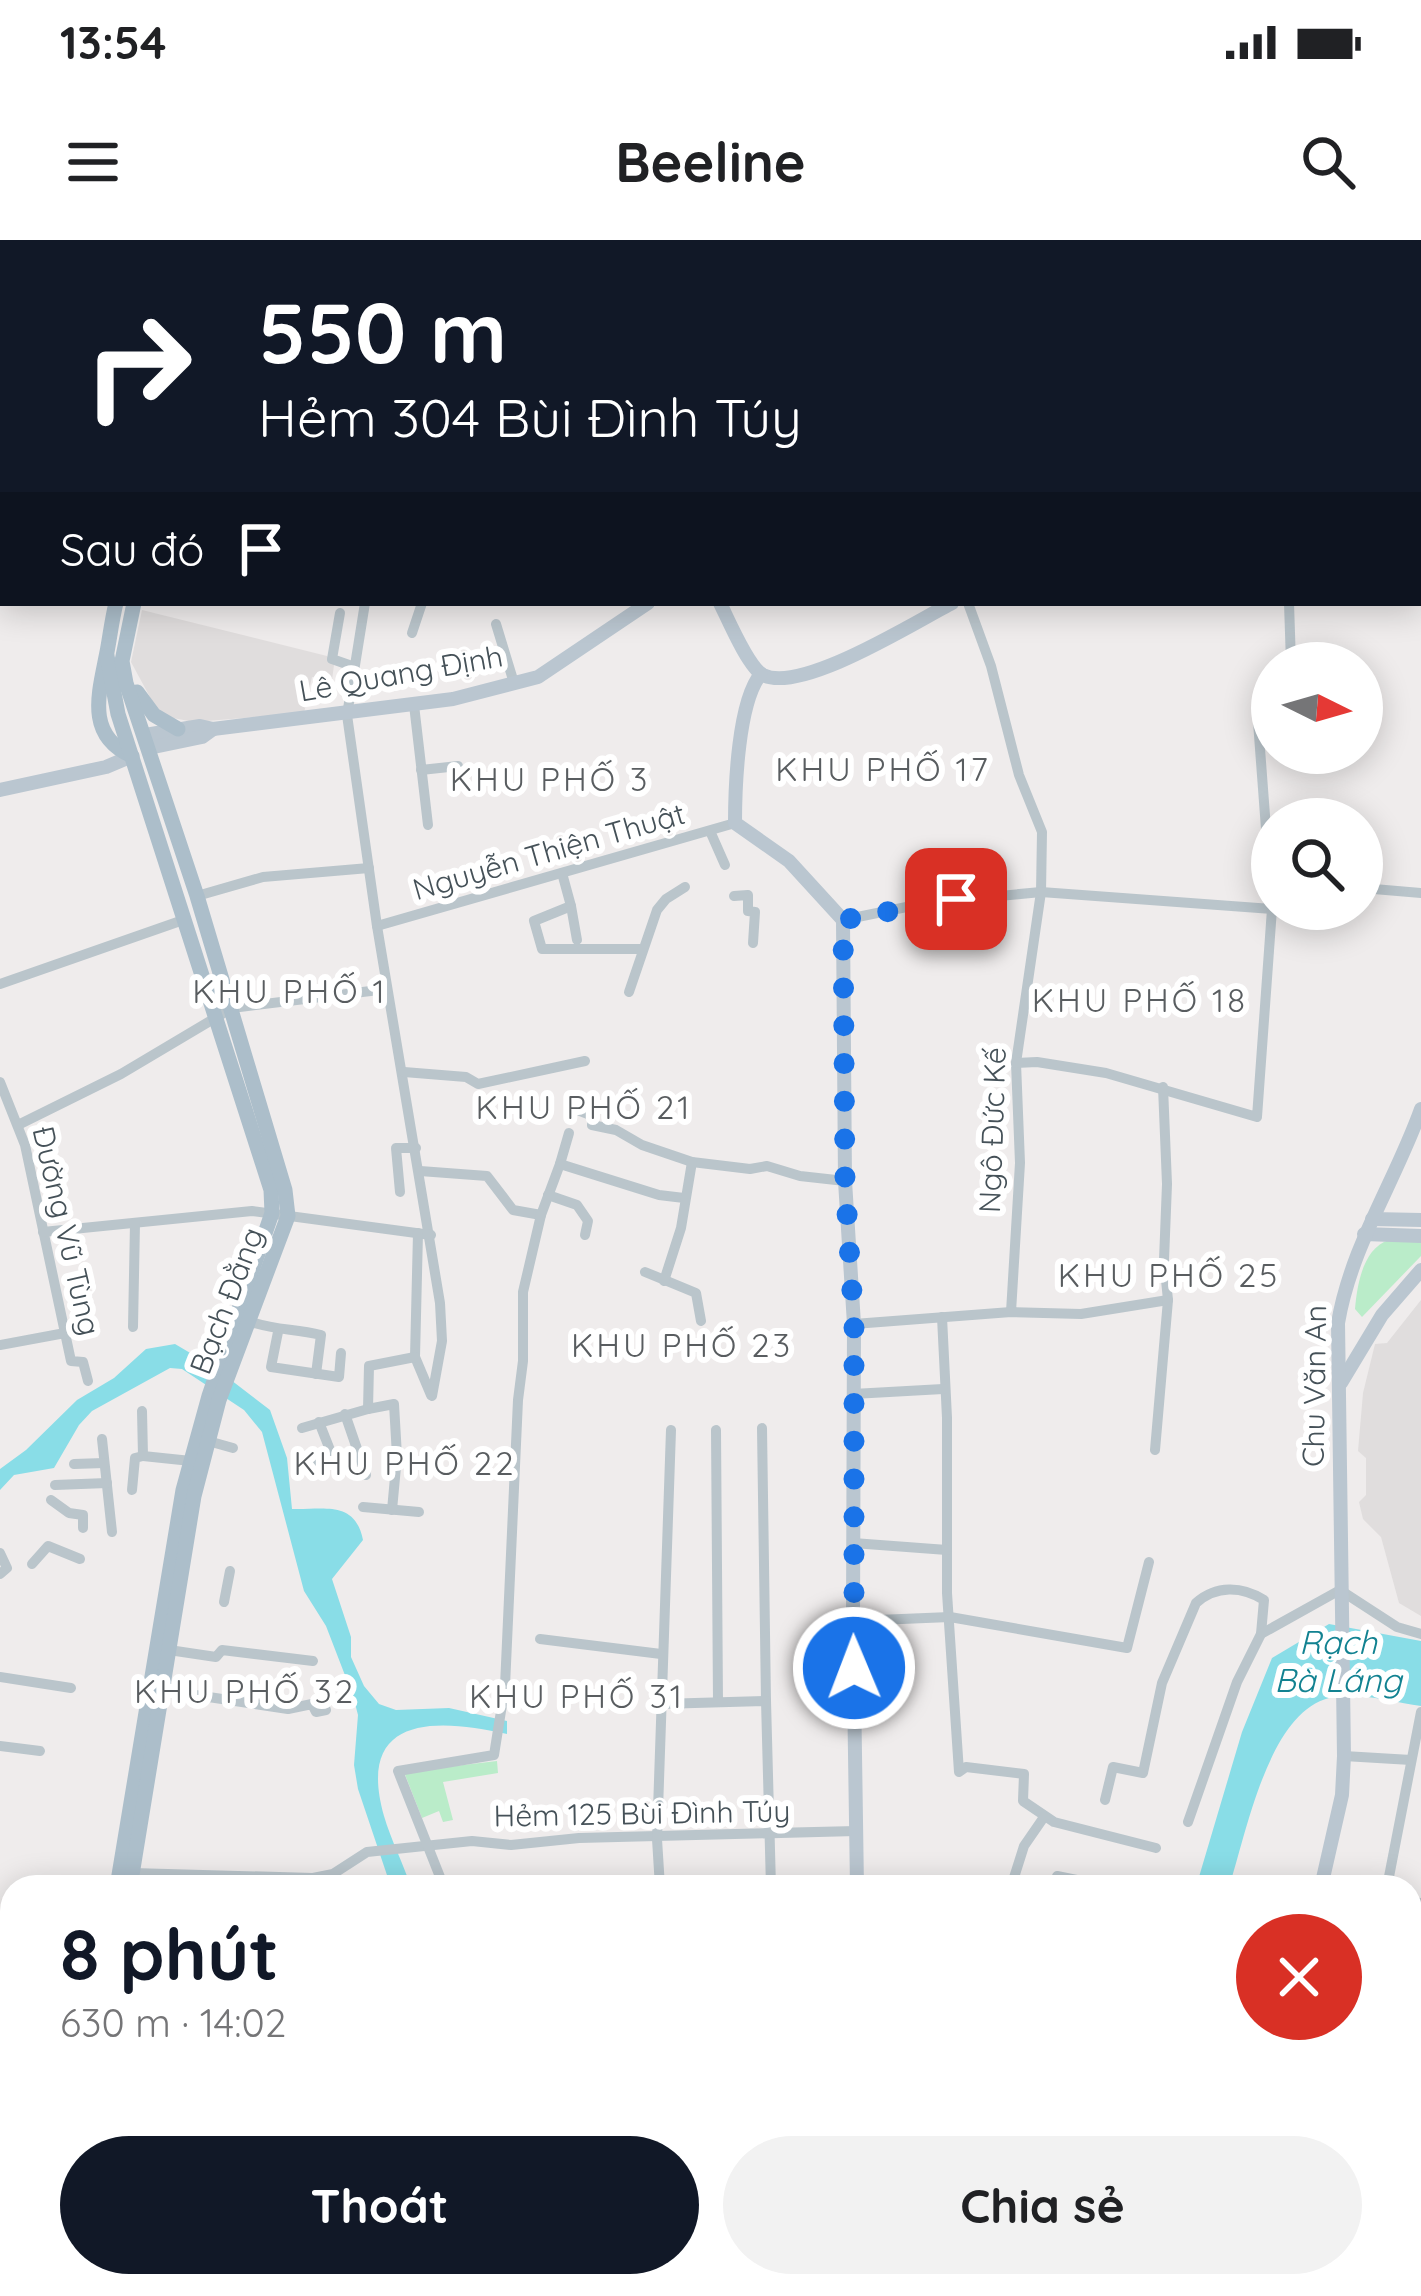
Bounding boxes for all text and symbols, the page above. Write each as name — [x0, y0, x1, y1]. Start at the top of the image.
text: 13:54 — [60, 14, 166, 70]
text: Beeline — [615, 128, 806, 196]
icon: menu — [60, 129, 126, 195]
icon: search — [1295, 129, 1361, 195]
text: 550 m — [258, 279, 507, 384]
icon: right — [60, 288, 216, 444]
text: Hẻm 304 Bùi Đình Túy — [258, 383, 802, 451]
icon: arrive — [228, 516, 294, 582]
text: Sau đó — [60, 521, 204, 577]
street label: Lê Quang Định — [296, 636, 506, 710]
north arrow — [1251, 642, 1383, 774]
map controls — [1251, 642, 1383, 930]
district label: KHU PHỐ 17 — [775, 748, 991, 789]
district label: KHU PHỐ 3 — [450, 758, 650, 799]
street label: Nguyễn Thiện Thuật — [408, 794, 689, 908]
button: search — [1251, 798, 1383, 930]
pin — [905, 848, 1007, 950]
icon: arrive — [923, 866, 989, 932]
district label: KHU PHỐ 1 — [192, 970, 388, 1011]
district label: KHU PHỐ 18 — [1032, 979, 1248, 1020]
street label: Ngô Đức Kế — [970, 1046, 1014, 1213]
district label: KHU PHỐ 21 — [476, 1086, 692, 1127]
street label: Đường Vũ Tùng — [24, 1122, 110, 1339]
street label: Bạch Đằng — [181, 1222, 271, 1379]
district label: KHU PHỐ 25 — [1058, 1254, 1280, 1295]
street label: Chu Văn An — [1294, 1305, 1334, 1467]
district label: KHU PHỐ 23 — [571, 1324, 793, 1365]
district label: KHU PHỐ 22 — [294, 1442, 516, 1483]
position arrow — [791, 1605, 917, 1731]
water label: Rạch Bà Láng — [1274, 1621, 1404, 1700]
district label: KHU PHỐ 32 — [134, 1670, 356, 1711]
district label: KHU PHỐ 31 — [469, 1675, 685, 1716]
street label: Hẻm 125 Bùi Đình Túy — [493, 1791, 791, 1835]
text: 8 phút — [60, 1908, 279, 1998]
button: close — [1236, 1914, 1362, 2040]
text: 630 m · 14:02 — [60, 1998, 286, 2047]
button: Thoát — [60, 2136, 699, 2274]
button: Chia sẻ — [723, 2136, 1362, 2274]

